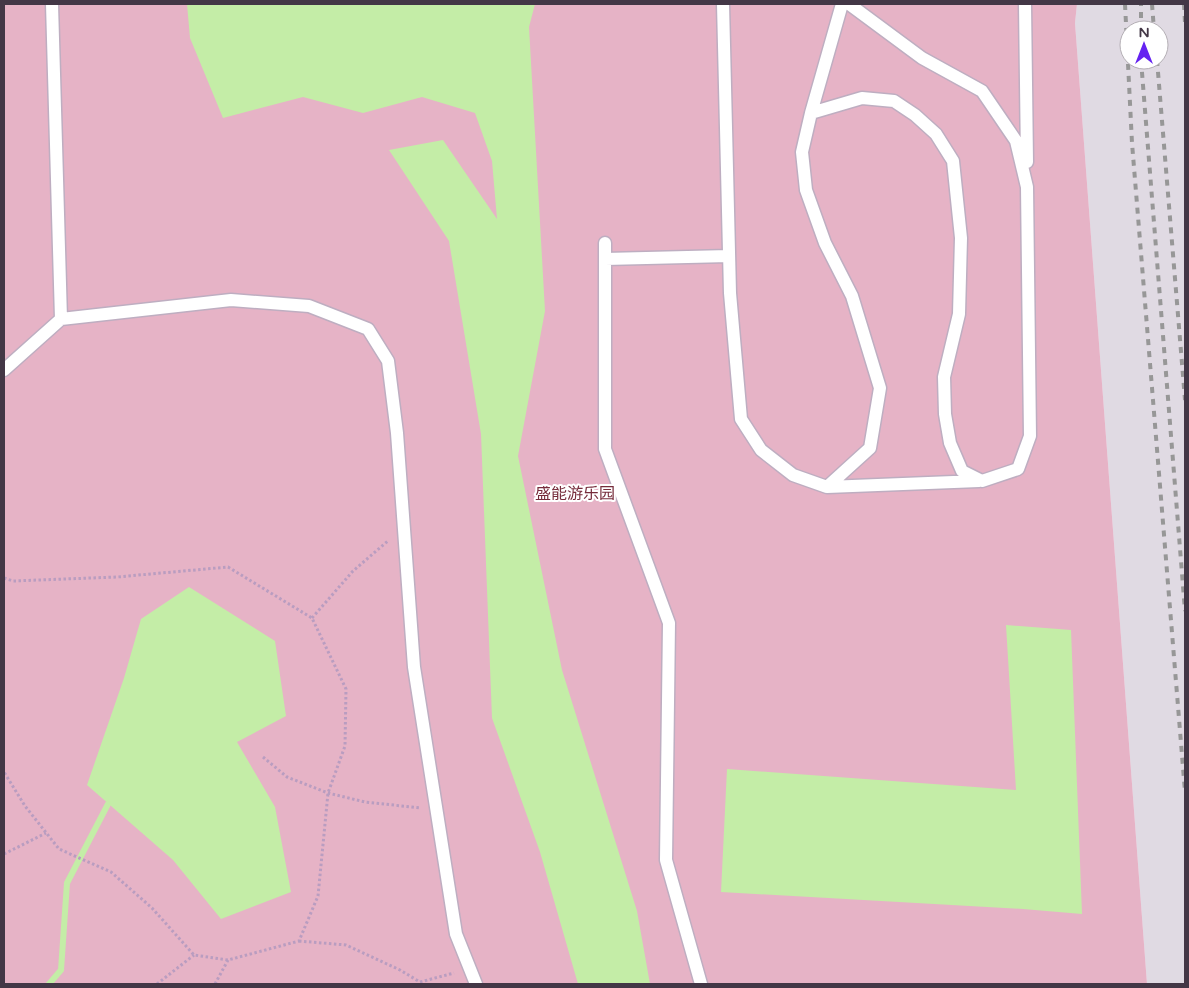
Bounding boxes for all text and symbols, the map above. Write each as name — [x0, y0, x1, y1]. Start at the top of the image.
north arrow — [1119, 20, 1169, 70]
text: N — [1138, 24, 1150, 41]
park label: 盛能游乐园 — [535, 484, 615, 504]

